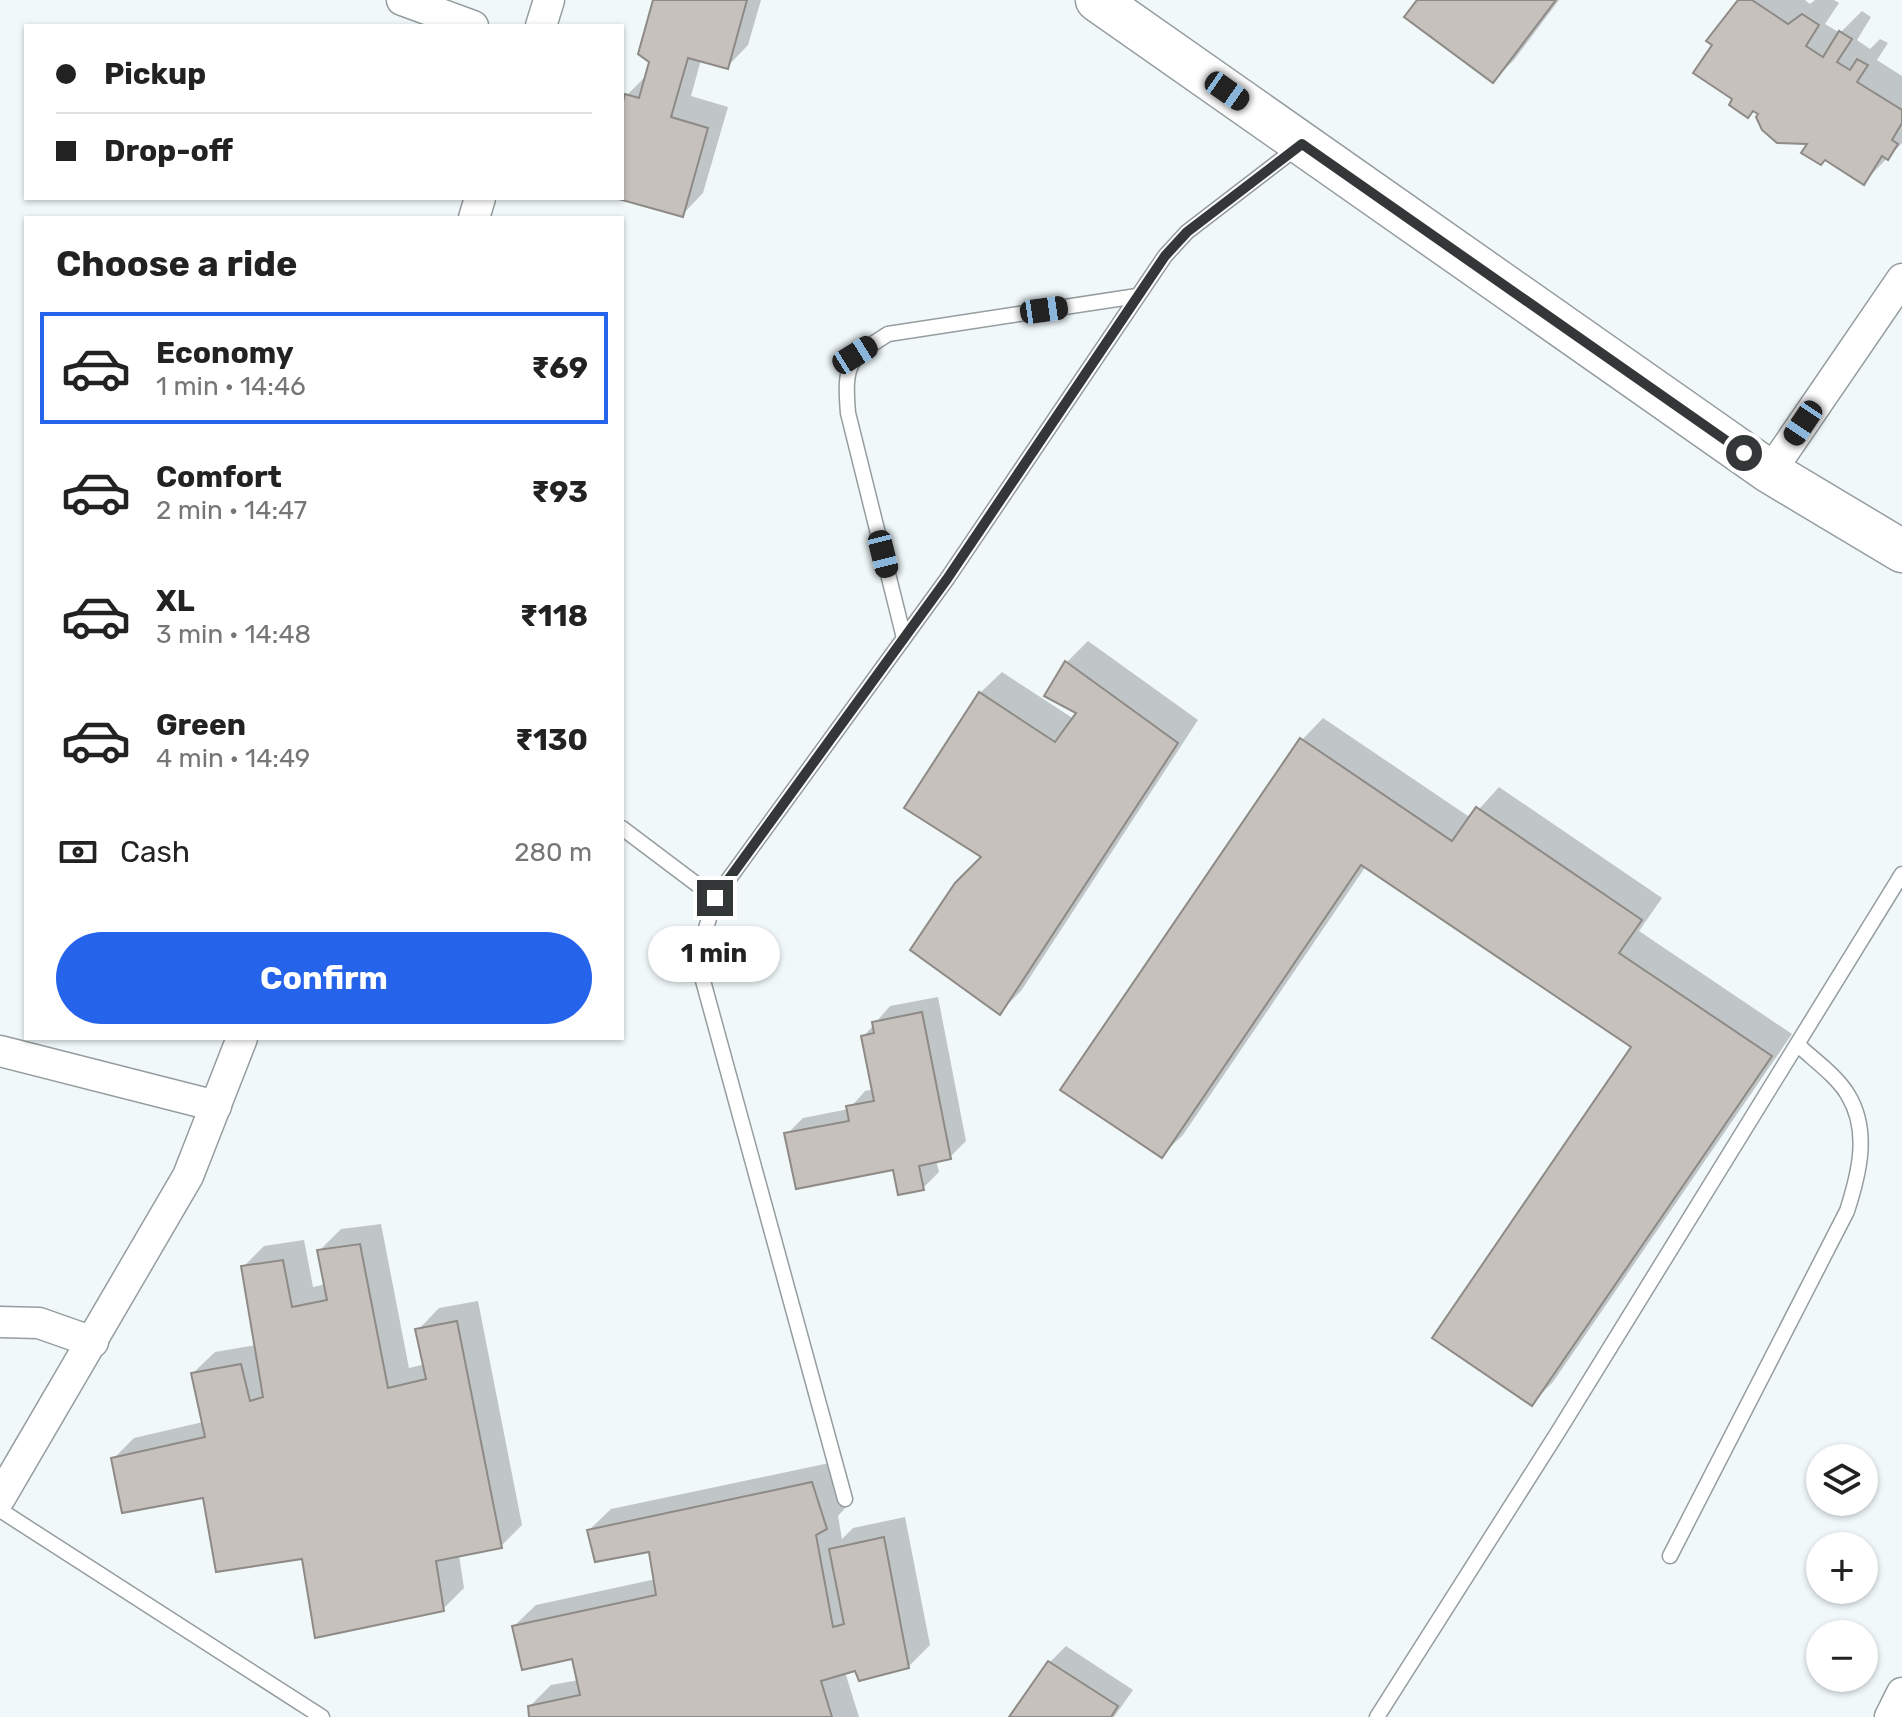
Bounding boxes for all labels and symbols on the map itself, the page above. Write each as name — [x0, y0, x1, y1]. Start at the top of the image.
car — [1200, 67, 1254, 115]
car — [1019, 295, 1069, 325]
car — [828, 332, 882, 378]
car — [1780, 396, 1826, 450]
route start — [1726, 435, 1762, 471]
car — [866, 528, 900, 580]
route end — [697, 880, 733, 916]
callout: 1 min — [649, 926, 781, 982]

